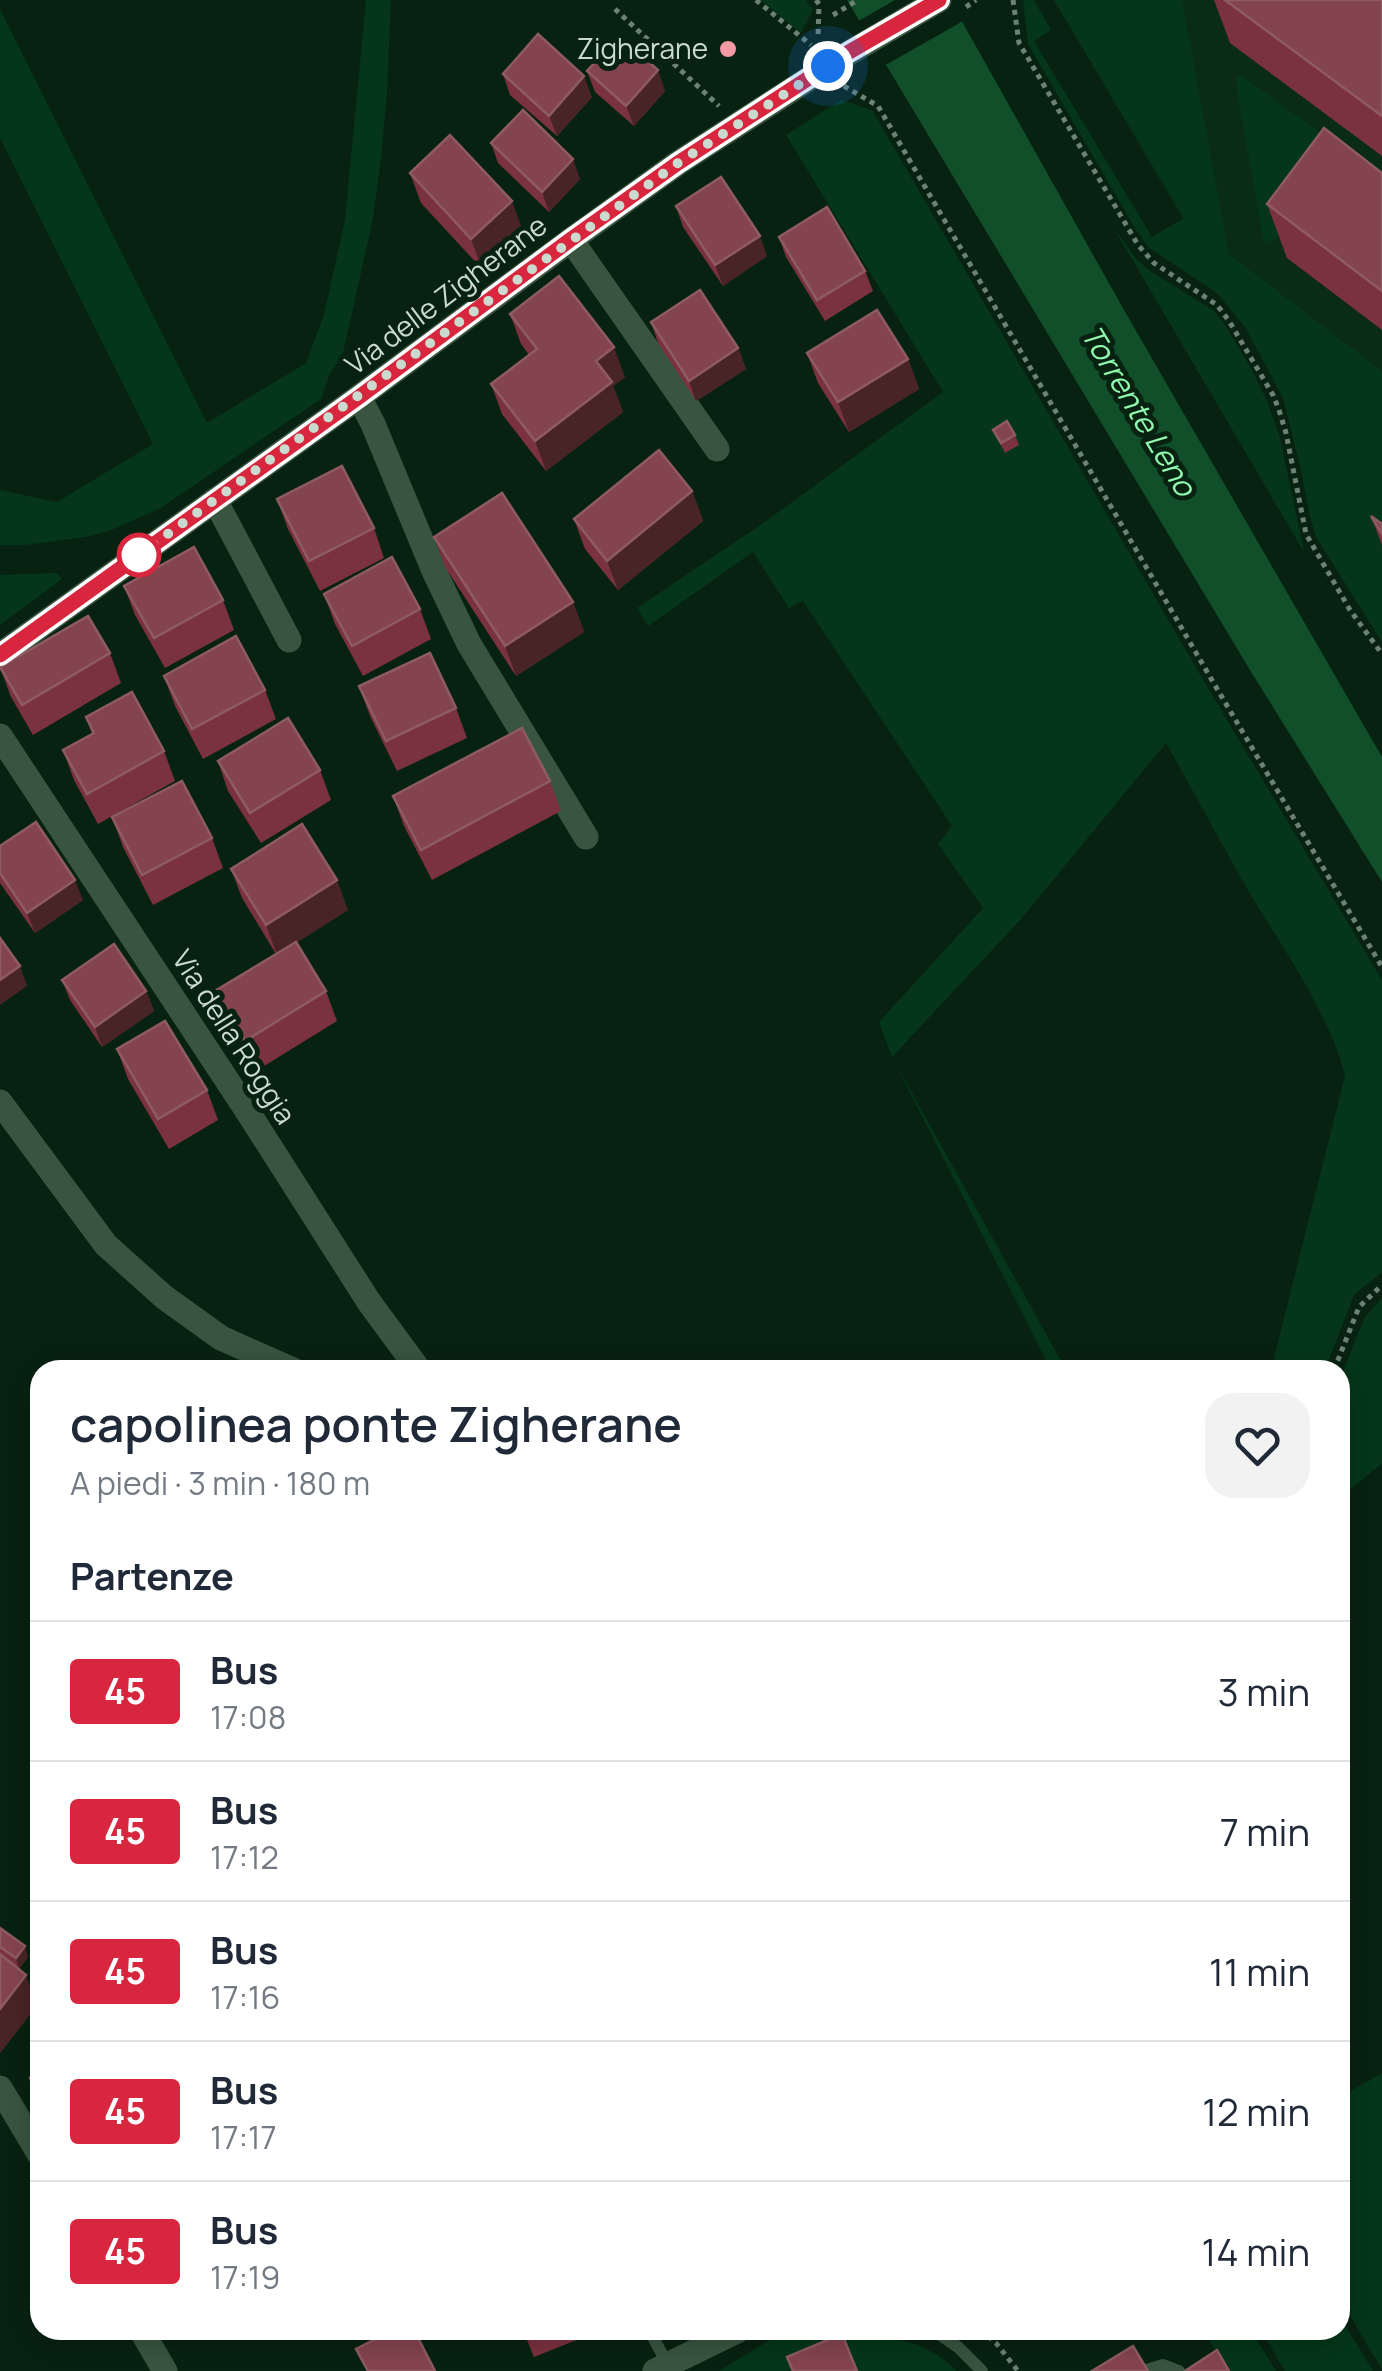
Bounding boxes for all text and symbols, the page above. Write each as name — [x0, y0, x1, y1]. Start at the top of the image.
place label: Zigherane — [577, 29, 708, 67]
marker: Zigherane — [717, 38, 739, 60]
your location — [803, 41, 853, 91]
street label: Via delle Zigherane — [337, 206, 554, 383]
water label: Torrente Leno — [1072, 317, 1208, 505]
unlabelled marker — [118, 534, 160, 576]
street label: Via della Roggia — [164, 942, 305, 1131]
text: capolinea ponte Zigherane — [70, 1391, 682, 1456]
button: heart — [1205, 1393, 1310, 1498]
text: A piedi · 3 min · 180 m — [70, 1461, 370, 1505]
text: Partenze — [70, 1549, 234, 1601]
text: Bus — [210, 1643, 278, 1695]
text: 3 min — [1218, 1665, 1310, 1717]
text: 45 — [104, 1667, 146, 1715]
text: 17:08 — [210, 1695, 286, 1739]
text: Bus — [210, 1783, 278, 1835]
text: 7 min — [1220, 1805, 1310, 1857]
text: 45 — [104, 1807, 146, 1855]
text: 17:12 — [210, 1835, 279, 1879]
text: Bus — [210, 1923, 278, 1975]
text: 11 min — [1209, 1945, 1310, 1997]
text: 45 — [104, 1947, 146, 1995]
text: 17:16 — [210, 1975, 280, 2019]
text: Bus — [210, 2063, 278, 2115]
text: 12 min — [1202, 2085, 1310, 2137]
text: 45 — [104, 2087, 146, 2135]
text: 17:17 — [210, 2115, 277, 2159]
text: Bus — [210, 2203, 278, 2255]
text: 14 min — [1202, 2225, 1310, 2277]
text: 45 — [104, 2227, 146, 2275]
text: 17:19 — [210, 2255, 280, 2299]

